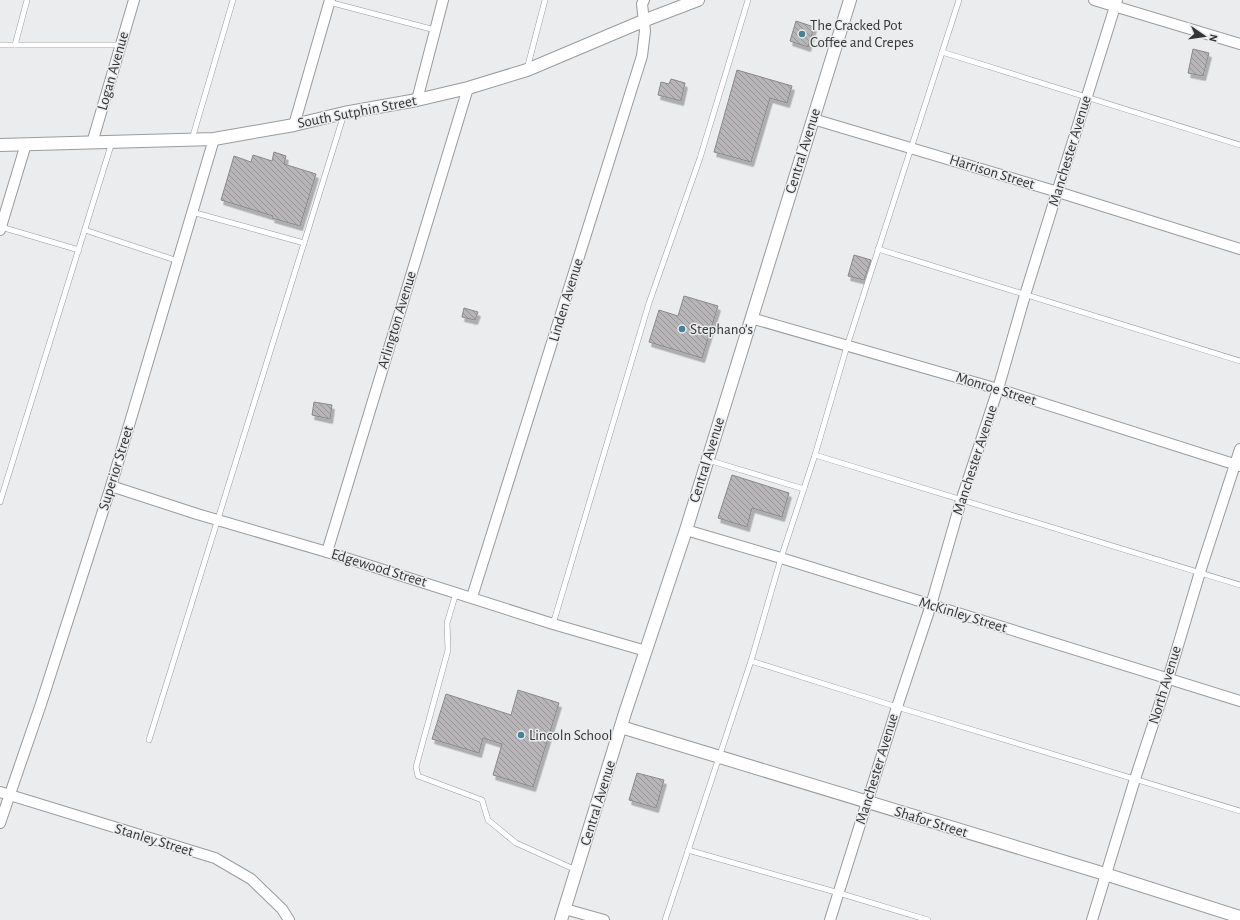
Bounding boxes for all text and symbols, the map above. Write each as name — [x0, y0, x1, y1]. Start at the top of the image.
north arrow — [1184, 16, 1224, 56]
place label: The Cracked Pot Coffee and Crepes — [810, 18, 914, 50]
marker: The Cracked Pot Coffee and Crepes — [797, 29, 807, 39]
street label: Logan Avenue — [95, 30, 131, 112]
text: N — [1207, 33, 1219, 43]
street label: South Sutphin Street — [296, 93, 418, 131]
street label: Manchester Avenue — [1046, 94, 1094, 208]
street label: Central Avenue — [783, 106, 823, 196]
street label: Harrison Street — [948, 152, 1037, 192]
street label: Linden Avenue — [546, 256, 586, 343]
street label: Arlington Avenue — [375, 269, 419, 371]
place label: Stephano’s — [690, 322, 753, 337]
marker: Stephano’s — [677, 324, 687, 334]
street label: Monroe Street — [954, 370, 1038, 408]
street label: Manchester Avenue — [950, 403, 1000, 517]
street label: Central Avenue — [687, 415, 727, 505]
street label: Superior Street — [96, 424, 136, 512]
street label: Edgewood Street — [329, 546, 429, 590]
street label: McKinley Street — [917, 594, 1009, 636]
street label: North Avenue — [1146, 644, 1184, 726]
street label: Manchester Avenue — [853, 712, 901, 826]
place label: Lincoln School — [529, 728, 612, 743]
marker: Lincoln School — [516, 730, 526, 740]
street label: Central Avenue — [578, 758, 618, 848]
street label: Shafor Street — [893, 804, 970, 840]
street label: Stanley Street — [113, 821, 195, 859]

